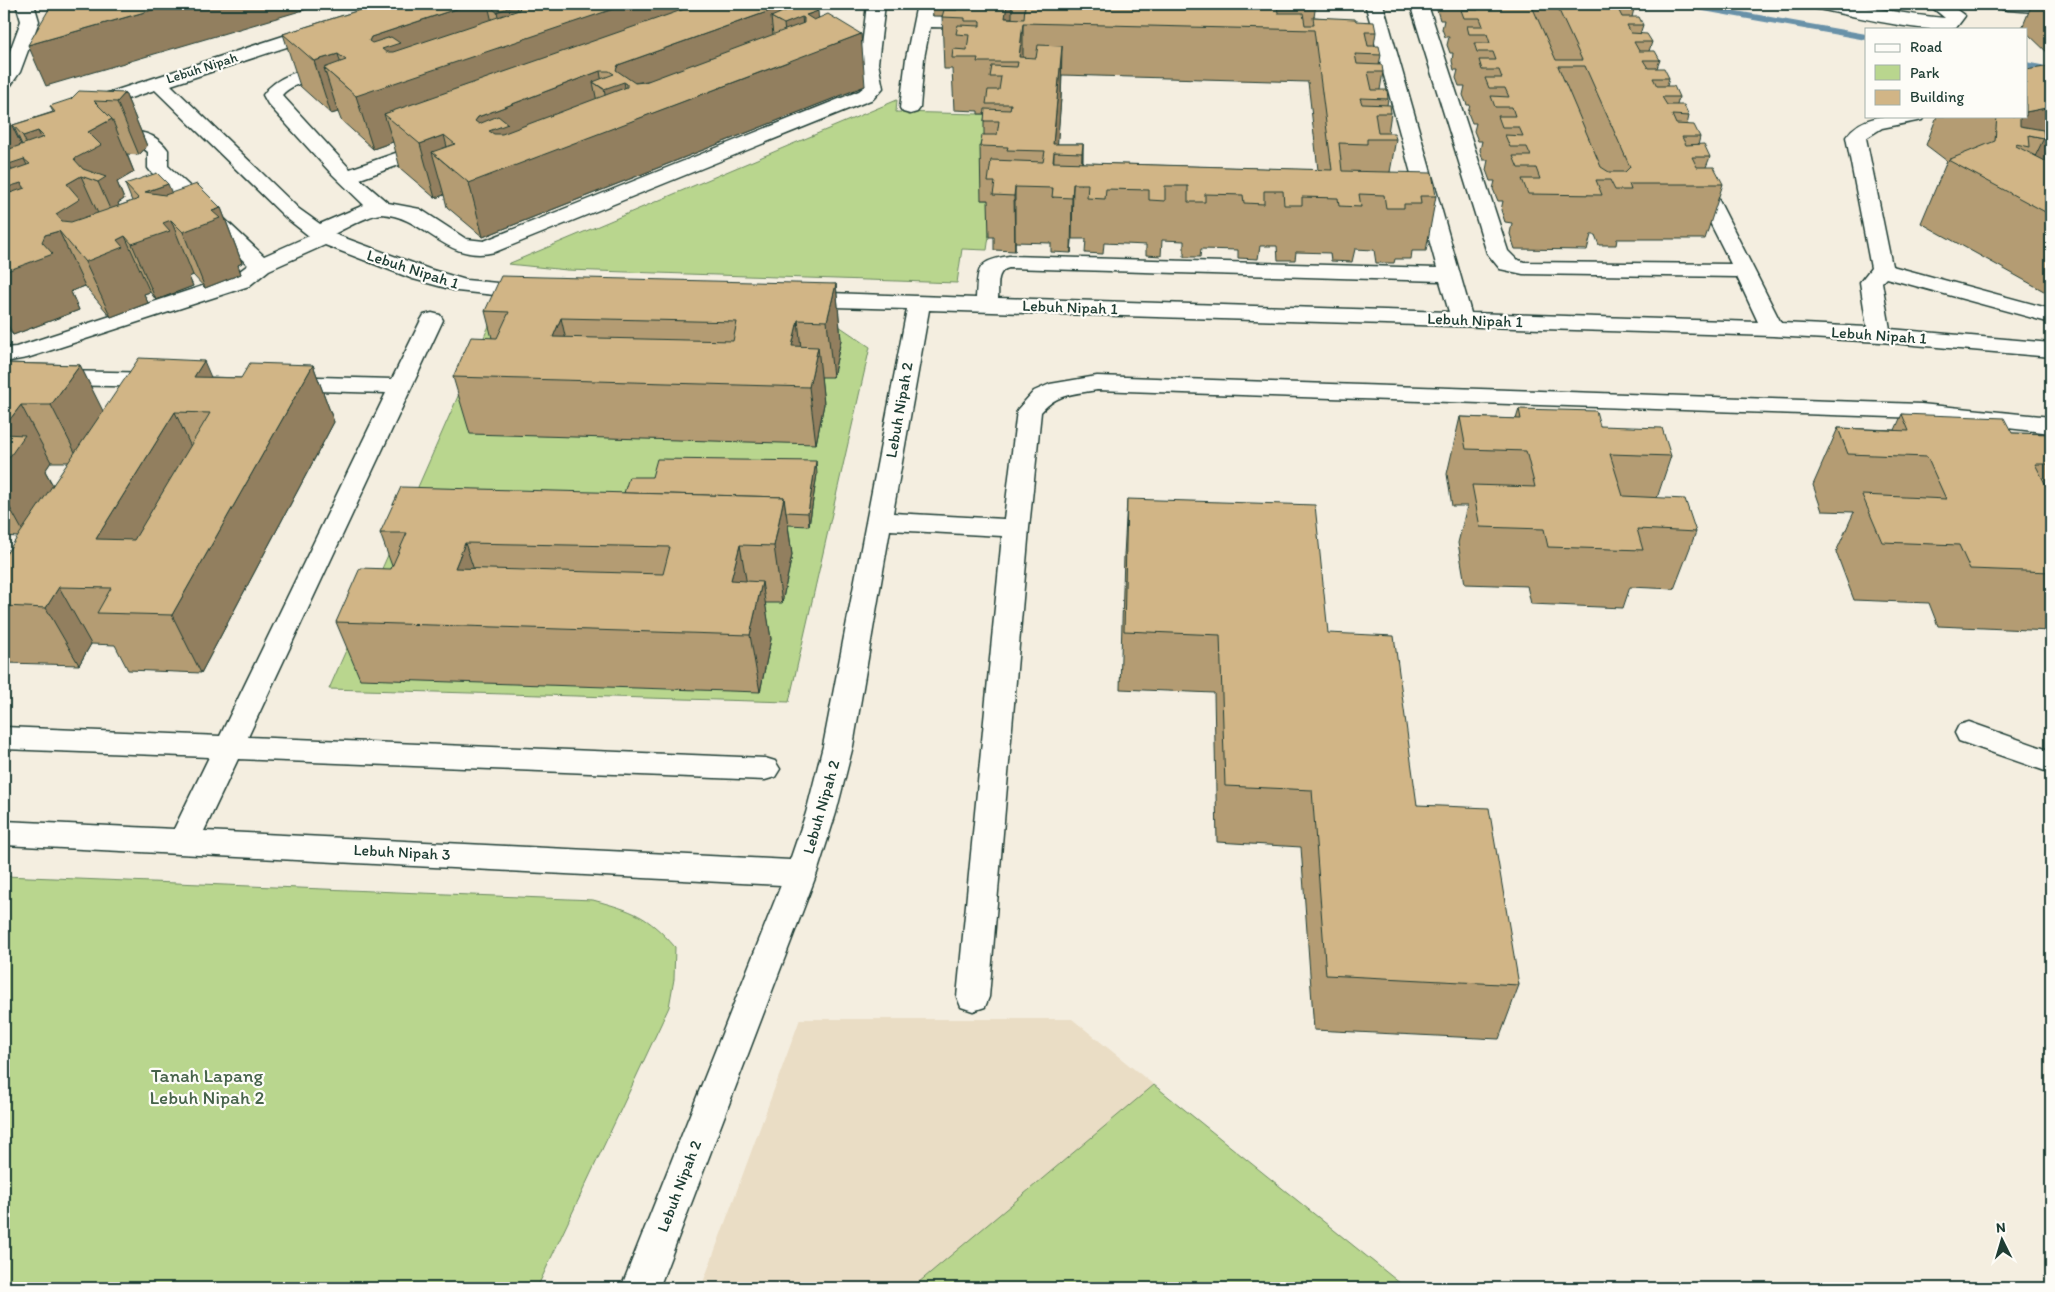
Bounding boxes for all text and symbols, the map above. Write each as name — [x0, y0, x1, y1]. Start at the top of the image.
legend — [1865, 28, 2028, 118]
text: Road — [1910, 38, 1943, 56]
street label: Lebuh Nipah — [164, 48, 240, 88]
text: Park — [1910, 64, 1940, 82]
text: Building — [1910, 88, 1964, 106]
street label: Lebuh Nipah 1 — [364, 245, 462, 293]
street label: Lebuh Nipah 1 — [1022, 296, 1119, 318]
street label: Lebuh Nipah 1 — [1427, 309, 1524, 331]
street label: Lebuh Nipah 1 — [1831, 322, 1928, 348]
street label: Lebuh Nipah 2 — [881, 360, 917, 459]
street label: Lebuh Nipah 2 — [799, 757, 844, 856]
street label: Lebuh Nipah 3 — [353, 840, 451, 864]
park label: Tanah Lapang Lebuh Nipah 2 — [150, 1064, 265, 1109]
street label: Lebuh Nipah 2 — [653, 1137, 705, 1235]
north arrow — [1978, 1214, 2028, 1264]
text: N — [1995, 1219, 2006, 1236]

